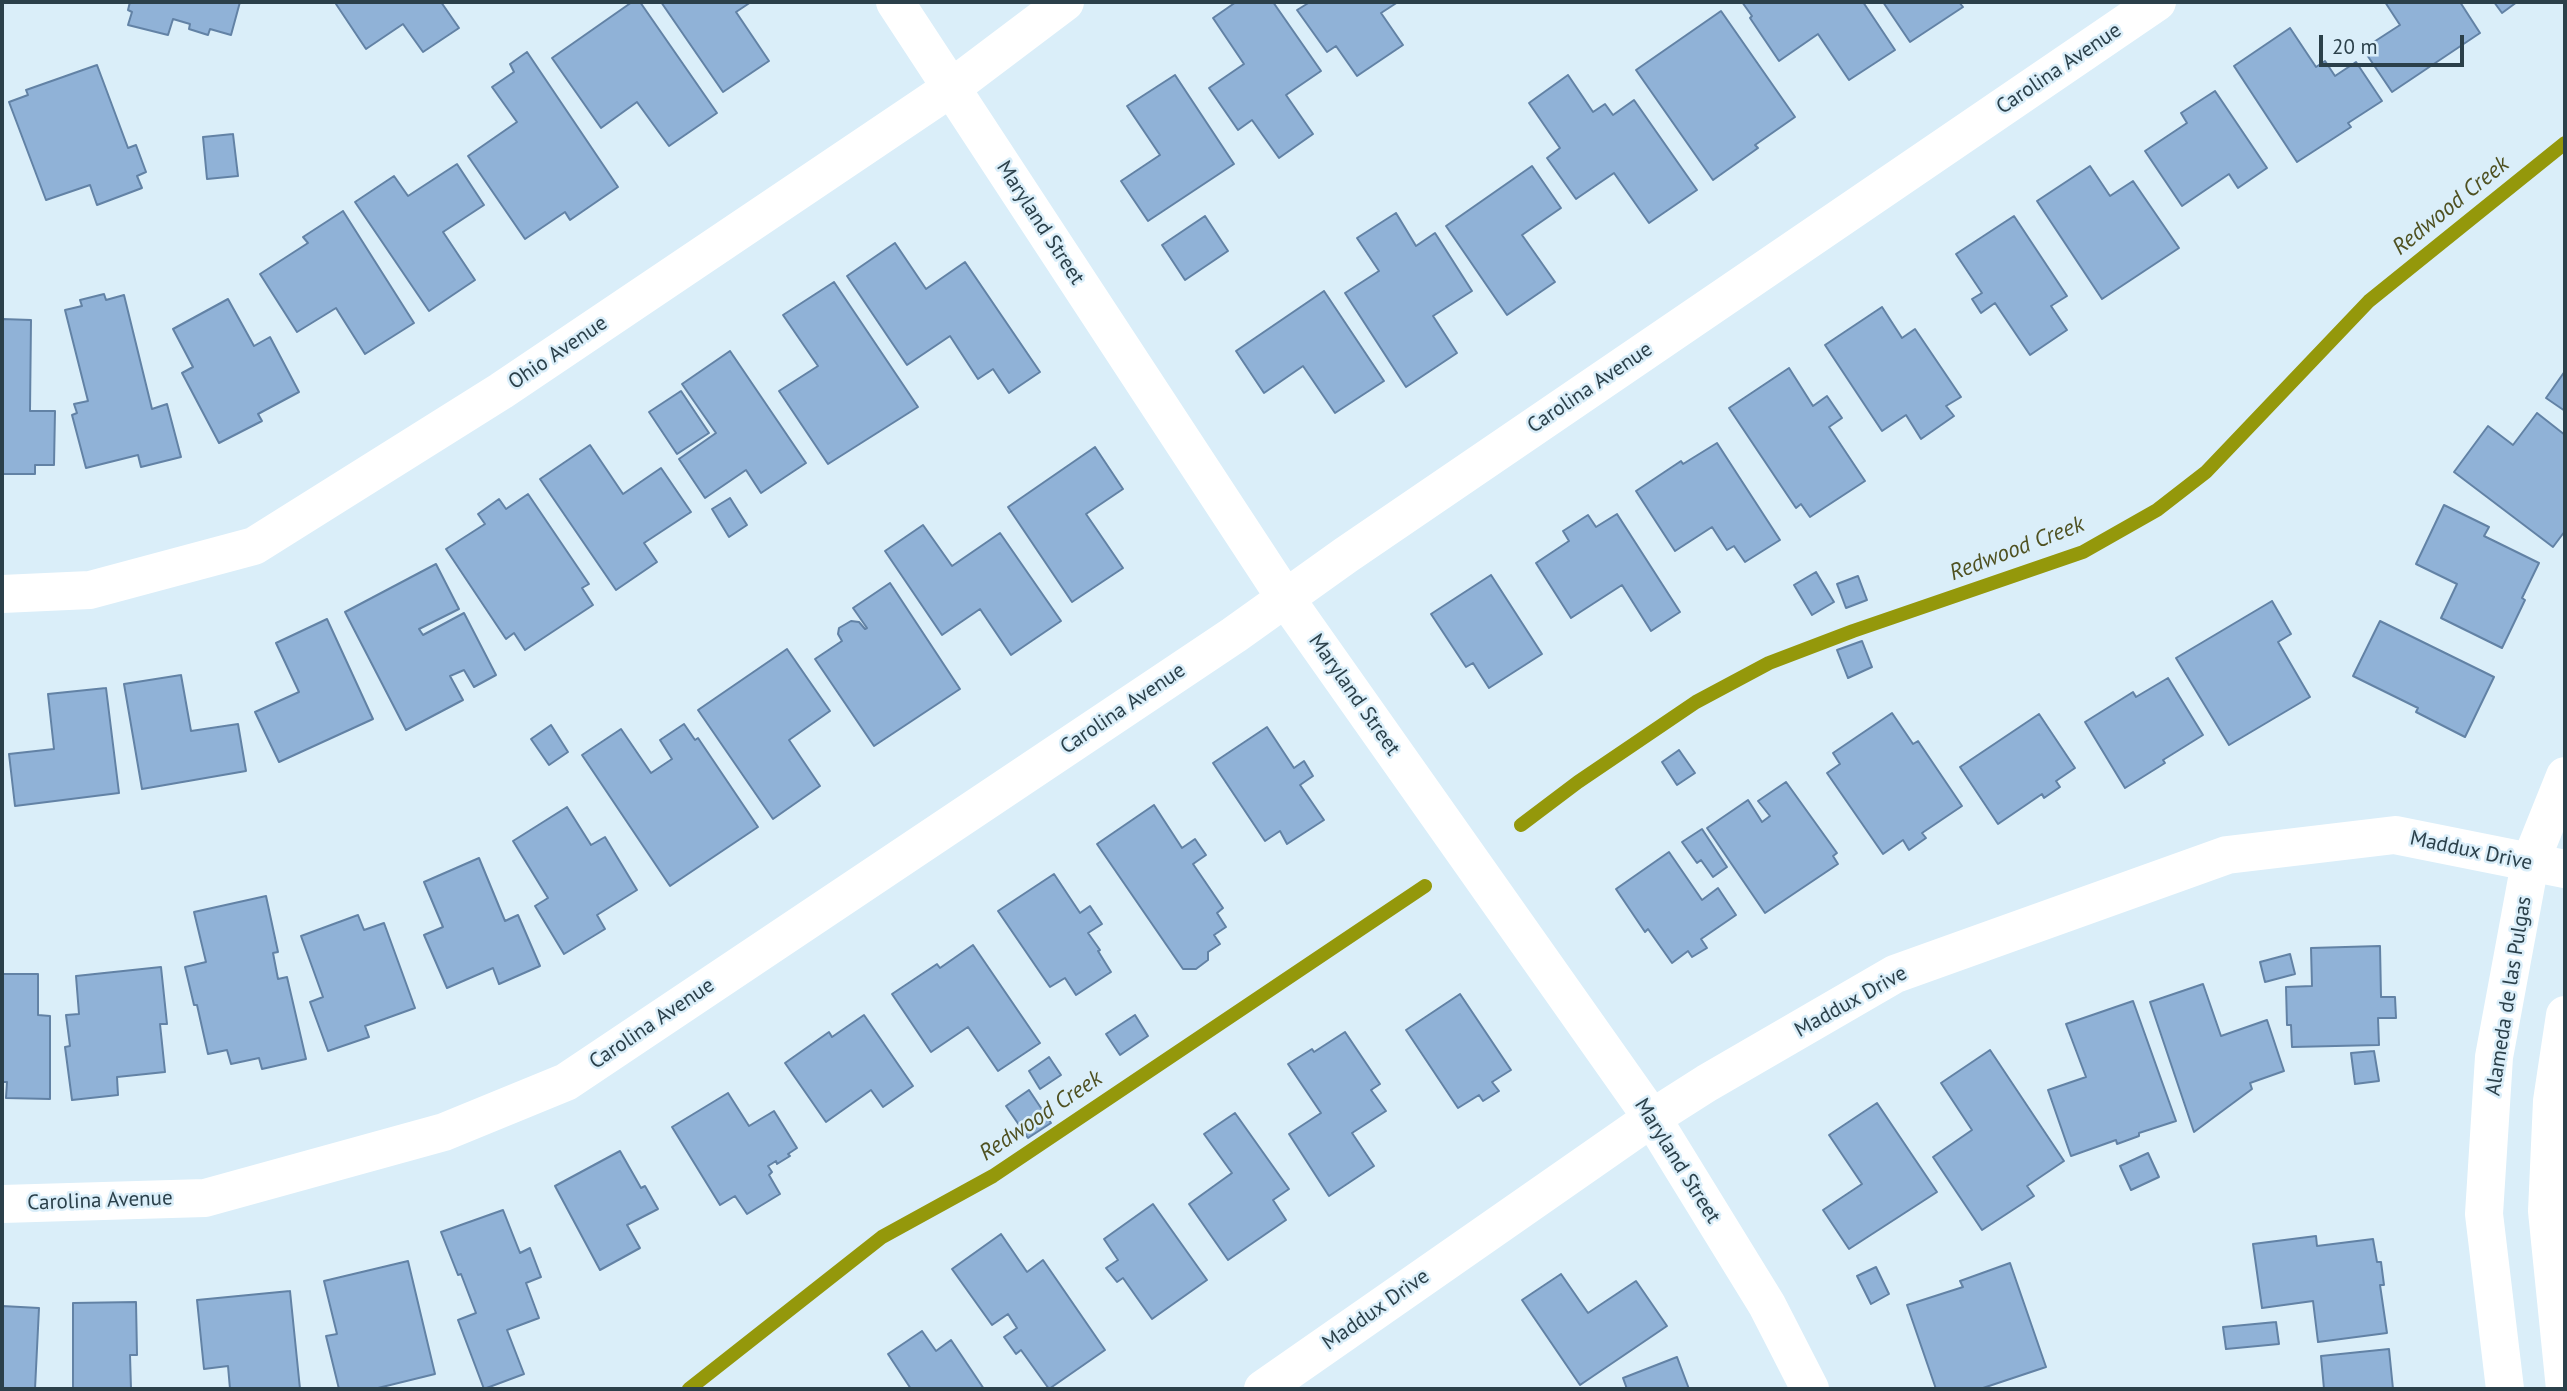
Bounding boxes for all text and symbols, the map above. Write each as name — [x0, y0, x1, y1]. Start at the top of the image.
street label: Carolina Avenue — [1992, 18, 2126, 120]
scale bar — [2322, 21, 2467, 65]
text: 20 m — [2332, 33, 2378, 60]
water label: Redwood Creek — [2387, 151, 2515, 261]
street label: Maryland Street — [991, 156, 1089, 290]
street label: Ohio Avenue — [504, 311, 612, 395]
street label: Carolina Avenue — [1523, 337, 1657, 439]
water label: Redwood Creek — [1946, 511, 2088, 587]
street label: Maryland Street — [1303, 629, 1405, 761]
street label: Carolina Avenue — [1056, 658, 1190, 760]
street label: Maddux Drive — [2408, 826, 2534, 876]
street label: Alameda de las Pulgas — [2481, 895, 2537, 1097]
street label: Maddux Drive — [1790, 961, 1912, 1043]
street label: Carolina Avenue — [585, 973, 719, 1075]
water label: Redwood Creek — [974, 1065, 1108, 1167]
street label: Maryland Street — [1629, 1094, 1725, 1228]
street label: Carolina Avenue — [27, 1186, 173, 1216]
street label: Maddux Drive — [1318, 1264, 1434, 1356]

